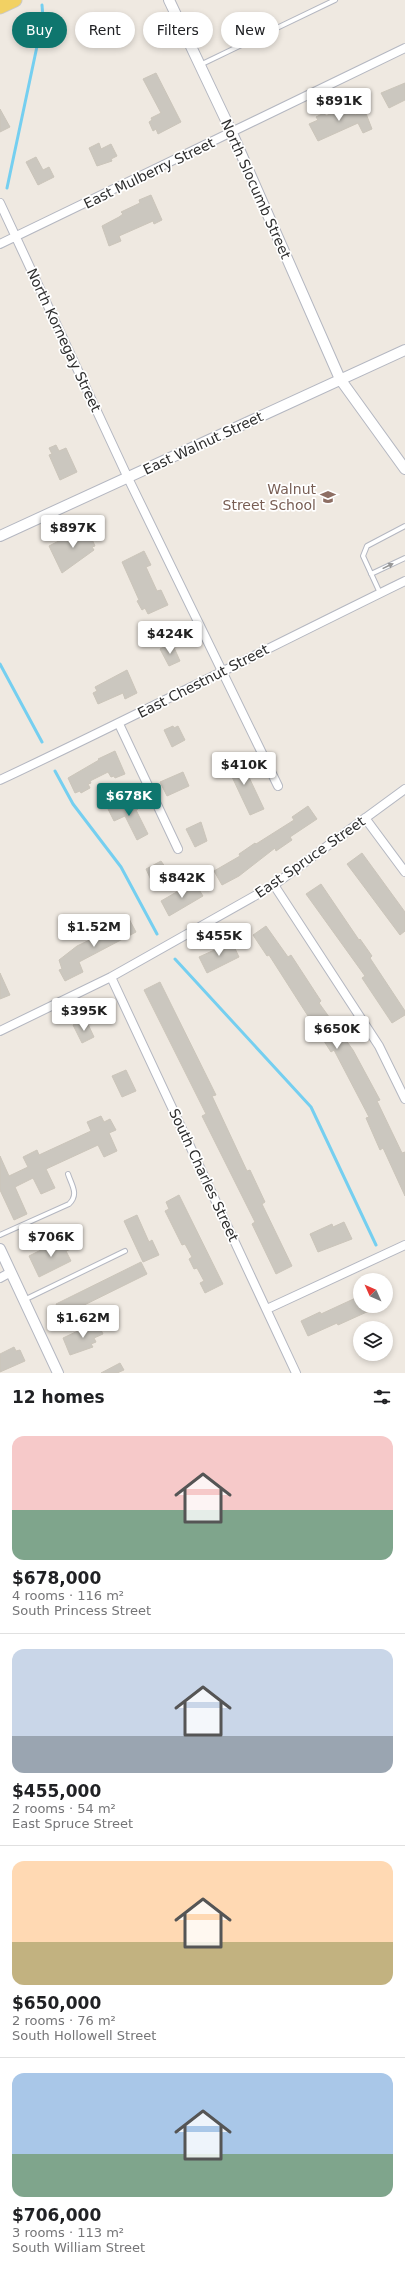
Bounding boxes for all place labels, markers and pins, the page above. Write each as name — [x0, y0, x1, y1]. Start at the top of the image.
pin: $891K — [311, 88, 367, 122]
place label: Walnut Street School — [223, 481, 317, 513]
school or university icon: Walnut Street School — [319, 488, 337, 506]
pin: $897K — [45, 515, 101, 549]
pin: $424K — [142, 621, 198, 655]
pin: $410K — [216, 752, 272, 786]
pin: $678K — [101, 783, 157, 817]
pin: $842K — [154, 865, 210, 899]
pin: $1.52M — [61, 914, 127, 948]
pin: $455K — [191, 923, 247, 957]
pin: $395K — [56, 998, 112, 1032]
pin: $650K — [309, 1016, 365, 1050]
pin: $706K — [23, 1224, 79, 1258]
pin: $1.62M — [50, 1305, 116, 1339]

